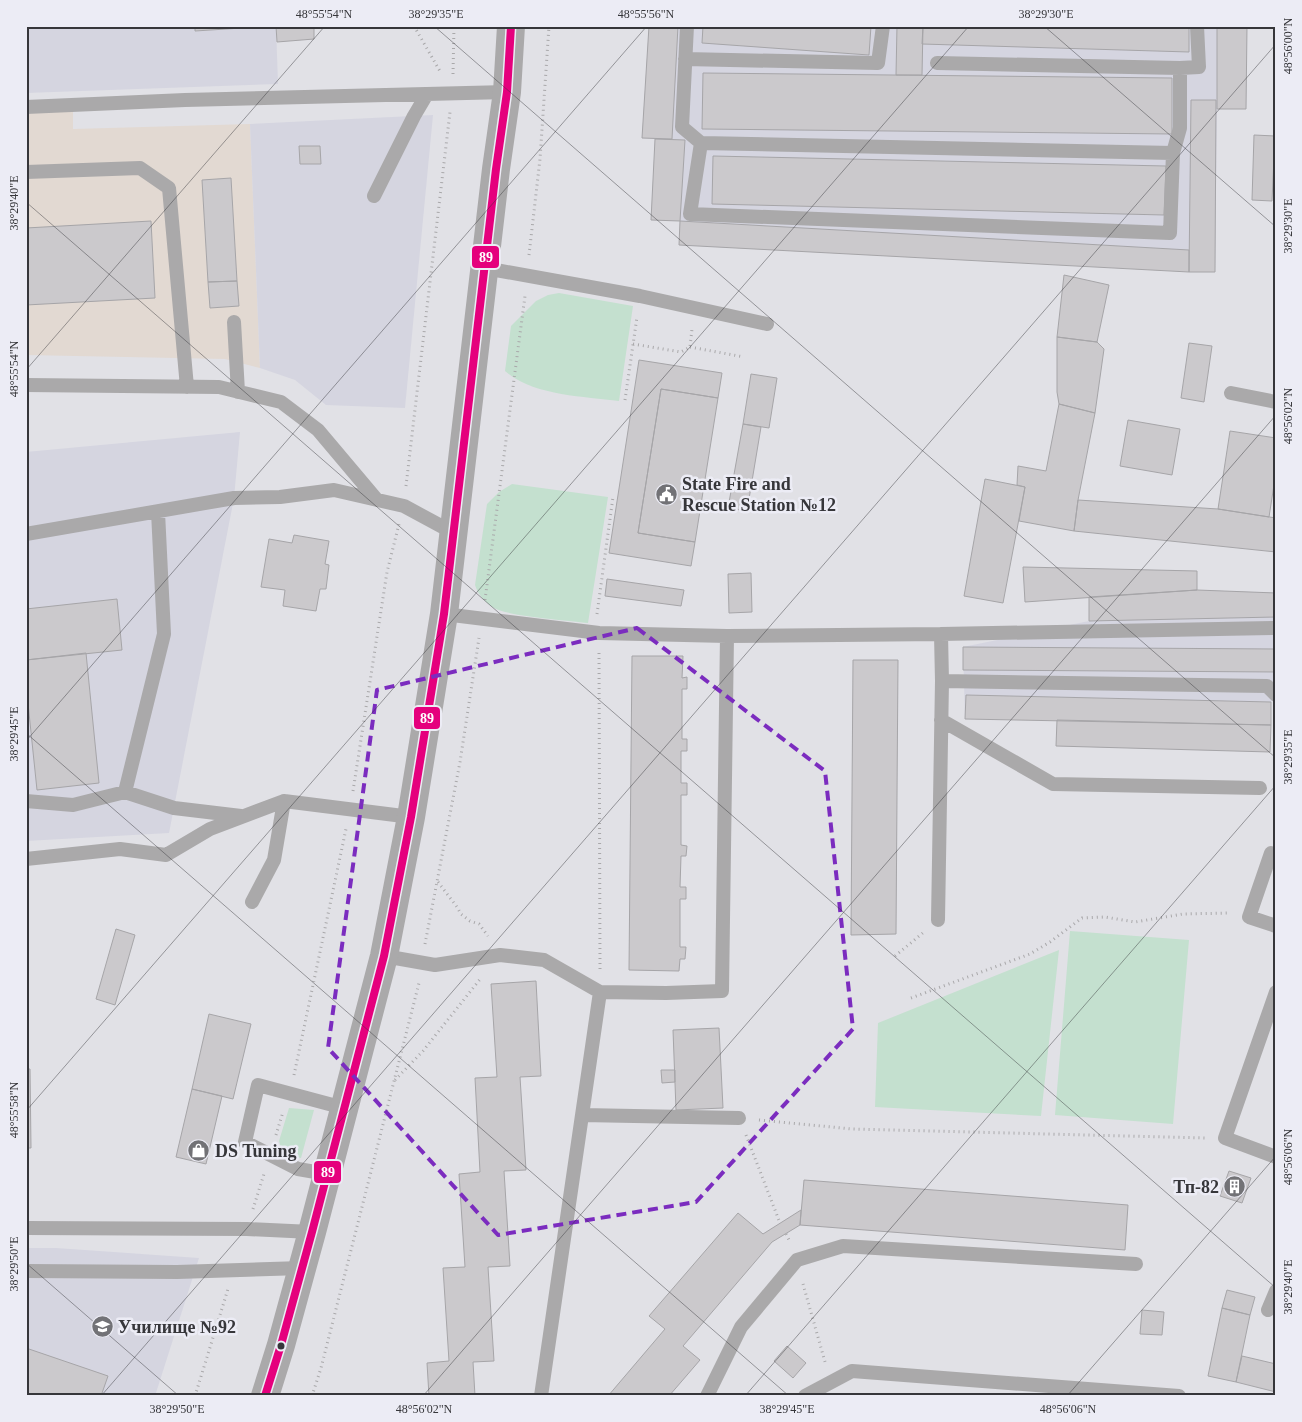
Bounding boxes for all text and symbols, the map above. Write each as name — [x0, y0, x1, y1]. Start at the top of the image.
text: 48°55'54"N — [296, 7, 353, 21]
text: 38°29'35"E — [408, 7, 464, 21]
text: 48°55'56"N — [618, 7, 675, 21]
text: 38°29'30"E — [1018, 7, 1074, 21]
text: 48°56'00"N — [1281, 17, 1295, 74]
text: 38°29'40"E — [7, 175, 21, 231]
text: 38°29'30"E — [1281, 198, 1295, 254]
line badge: 89 — [471, 245, 500, 269]
text: 89 — [479, 250, 493, 265]
text: 48°55'54"N — [7, 340, 21, 397]
text: 48°56'02"N — [1281, 387, 1295, 444]
place label: State Fire and Rescue Station №12 — [682, 474, 836, 515]
public building icon: State Fire and Rescue Station №12 — [654, 482, 678, 506]
text: 38°29'45"E — [7, 706, 21, 762]
line badge: 89 — [413, 706, 441, 730]
text: 89 — [420, 711, 434, 726]
text: 38°29'35"E — [1281, 729, 1295, 785]
text: 48°55'58"N — [7, 1081, 21, 1138]
text: 48°56'06"N — [1281, 1128, 1295, 1185]
shop icon: DS Tuning — [187, 1139, 211, 1163]
place label: DS Tuning — [215, 1141, 297, 1161]
line badge: 89 — [313, 1160, 342, 1184]
text: 89 — [321, 1165, 335, 1180]
building icon: Тп-82 — [1223, 1175, 1247, 1199]
place label: Тп-82 — [1173, 1177, 1219, 1197]
text: 38°29'50"E — [7, 1236, 21, 1292]
text: 38°29'40"E — [1281, 1259, 1295, 1315]
school or university icon: Училище №92 — [90, 1315, 114, 1339]
place label: Училище №92 — [118, 1317, 236, 1337]
unlabelled marker — [276, 1341, 286, 1351]
text: 38°29'50"E — [149, 1402, 205, 1416]
text: 48°56'02"N — [396, 1402, 453, 1416]
text: 38°29'45"E — [759, 1402, 815, 1416]
text: 48°56'06"N — [1040, 1402, 1097, 1416]

